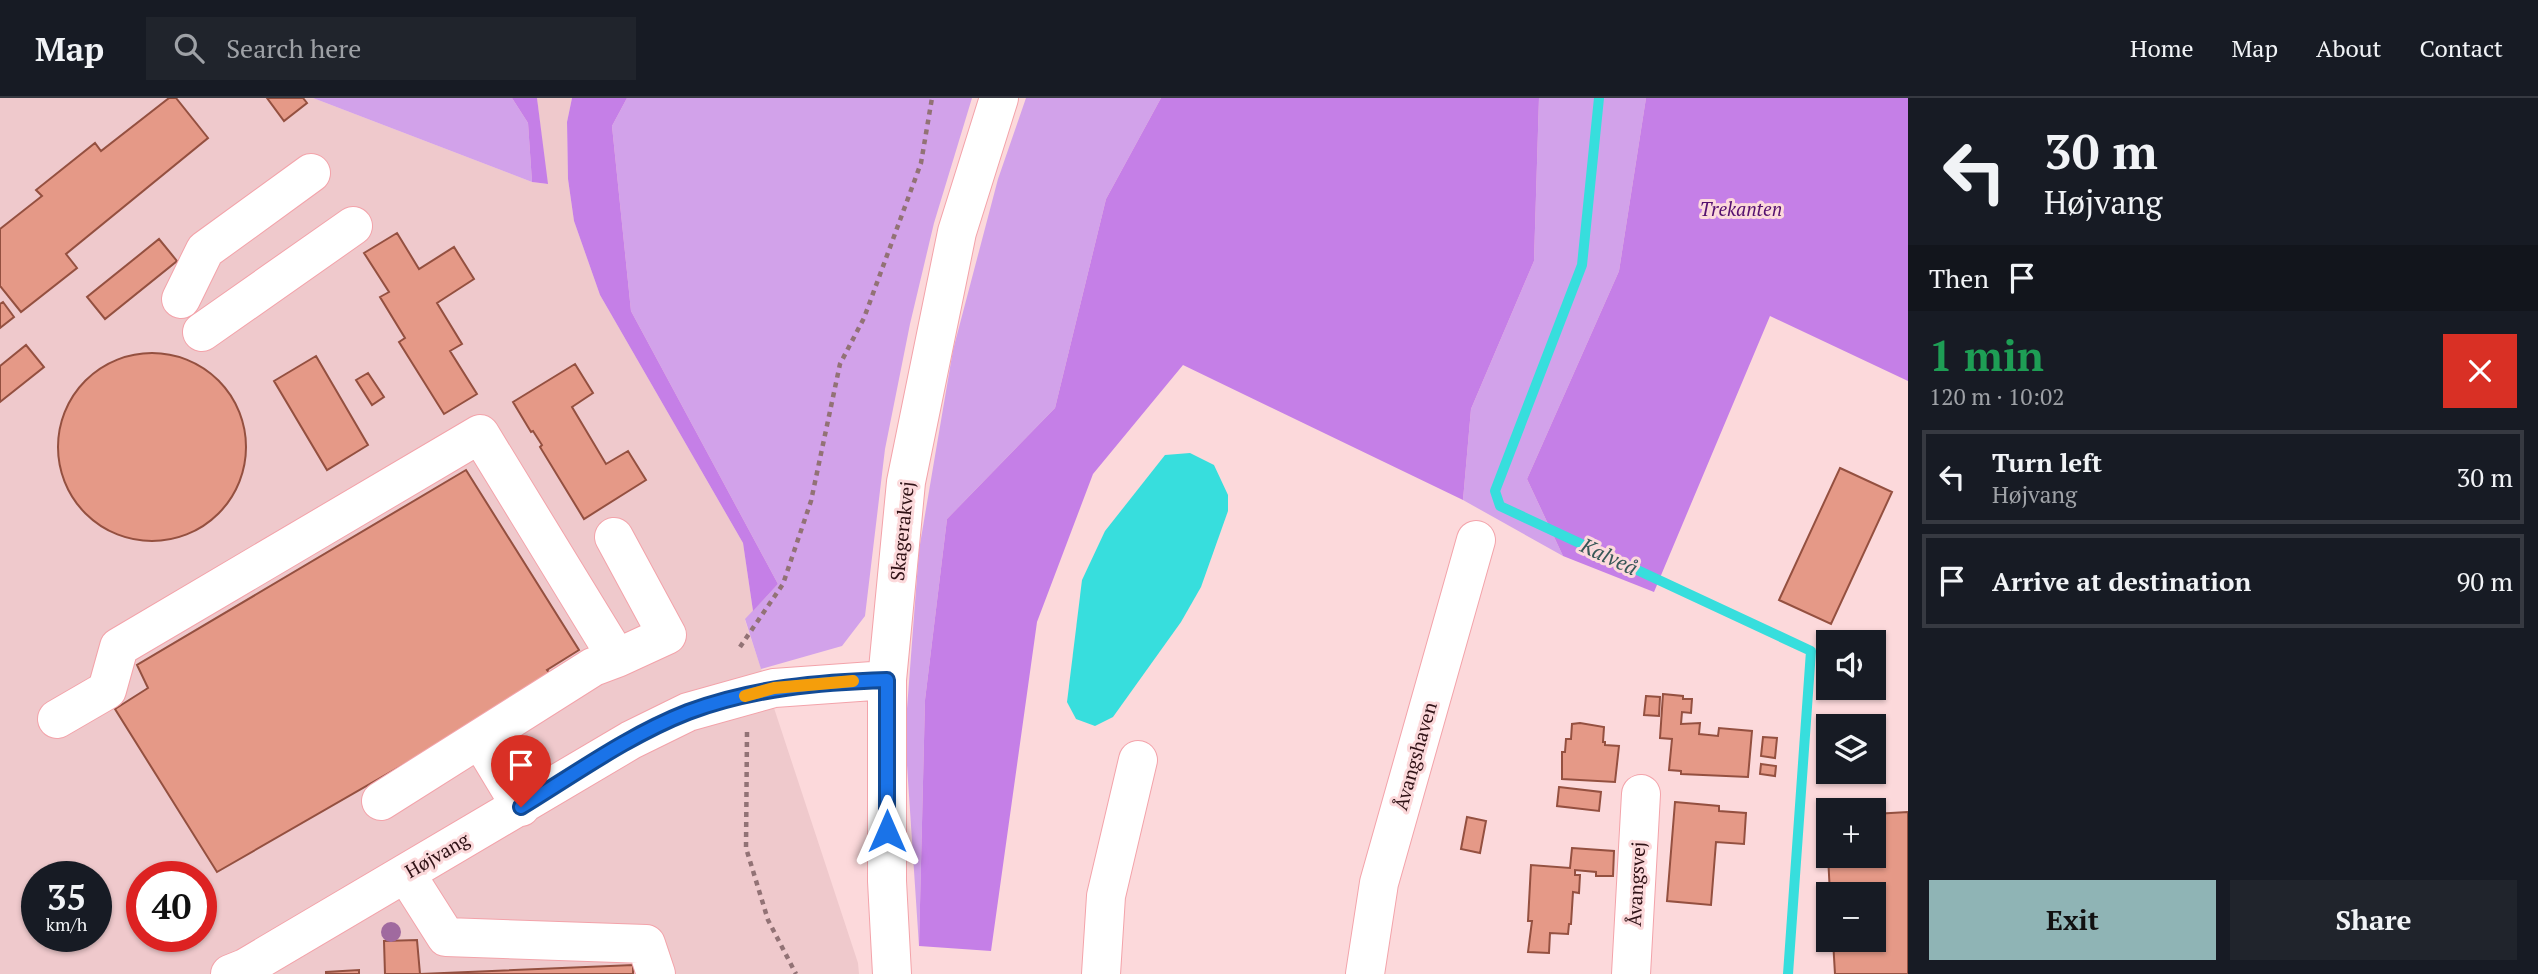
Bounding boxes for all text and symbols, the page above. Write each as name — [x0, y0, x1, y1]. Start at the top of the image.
search box — [146, 17, 636, 80]
text: Map — [35, 27, 104, 70]
icon: search — [170, 29, 208, 67]
text: Search here — [226, 31, 361, 65]
text: Home — [2130, 32, 2194, 64]
text: Map — [2232, 32, 2278, 64]
text: About — [2316, 32, 2382, 64]
text: Contact — [2420, 32, 2503, 64]
text: 30 m — [2044, 118, 2158, 183]
icon: left — [1929, 126, 2020, 217]
text: Højvang — [2044, 181, 2162, 223]
park label: Trekanten — [1700, 196, 1782, 221]
icon: arrive — [2003, 259, 2041, 297]
text: Then — [1929, 261, 1989, 295]
text: 1 min — [1929, 327, 2044, 383]
button: close — [2443, 334, 2517, 408]
text: 120 m · 10:02 — [1929, 381, 2064, 412]
text: Turn left — [1992, 445, 2102, 479]
icon: left — [1933, 458, 1971, 496]
text: 30 m — [2457, 460, 2513, 494]
text: Højvang — [1992, 479, 2077, 510]
street label: Skagerakvej — [884, 480, 919, 582]
water label: Kalveå — [1575, 530, 1643, 581]
icon: arrive — [1933, 562, 1971, 600]
text: Arrive at destination — [1992, 564, 2251, 598]
text: 90 m — [2457, 564, 2513, 598]
map controls — [1816, 630, 1886, 952]
button: sound — [1816, 630, 1886, 700]
street label: Åvangshaven — [1387, 699, 1442, 813]
button: layers — [1816, 714, 1886, 784]
pin — [491, 735, 551, 807]
icon: arrive — [502, 746, 540, 784]
position arrow — [850, 794, 924, 868]
button: + — [1816, 798, 1886, 868]
street label: Højvang — [400, 826, 474, 883]
street label: Åvangsvej — [1621, 841, 1650, 927]
speed limit sign: 40 — [126, 861, 217, 952]
text: 35 — [47, 874, 86, 920]
button: Exit — [1929, 880, 2216, 960]
button: Share — [2230, 880, 2517, 960]
button: − — [1816, 882, 1886, 952]
text: km/h — [46, 912, 87, 936]

